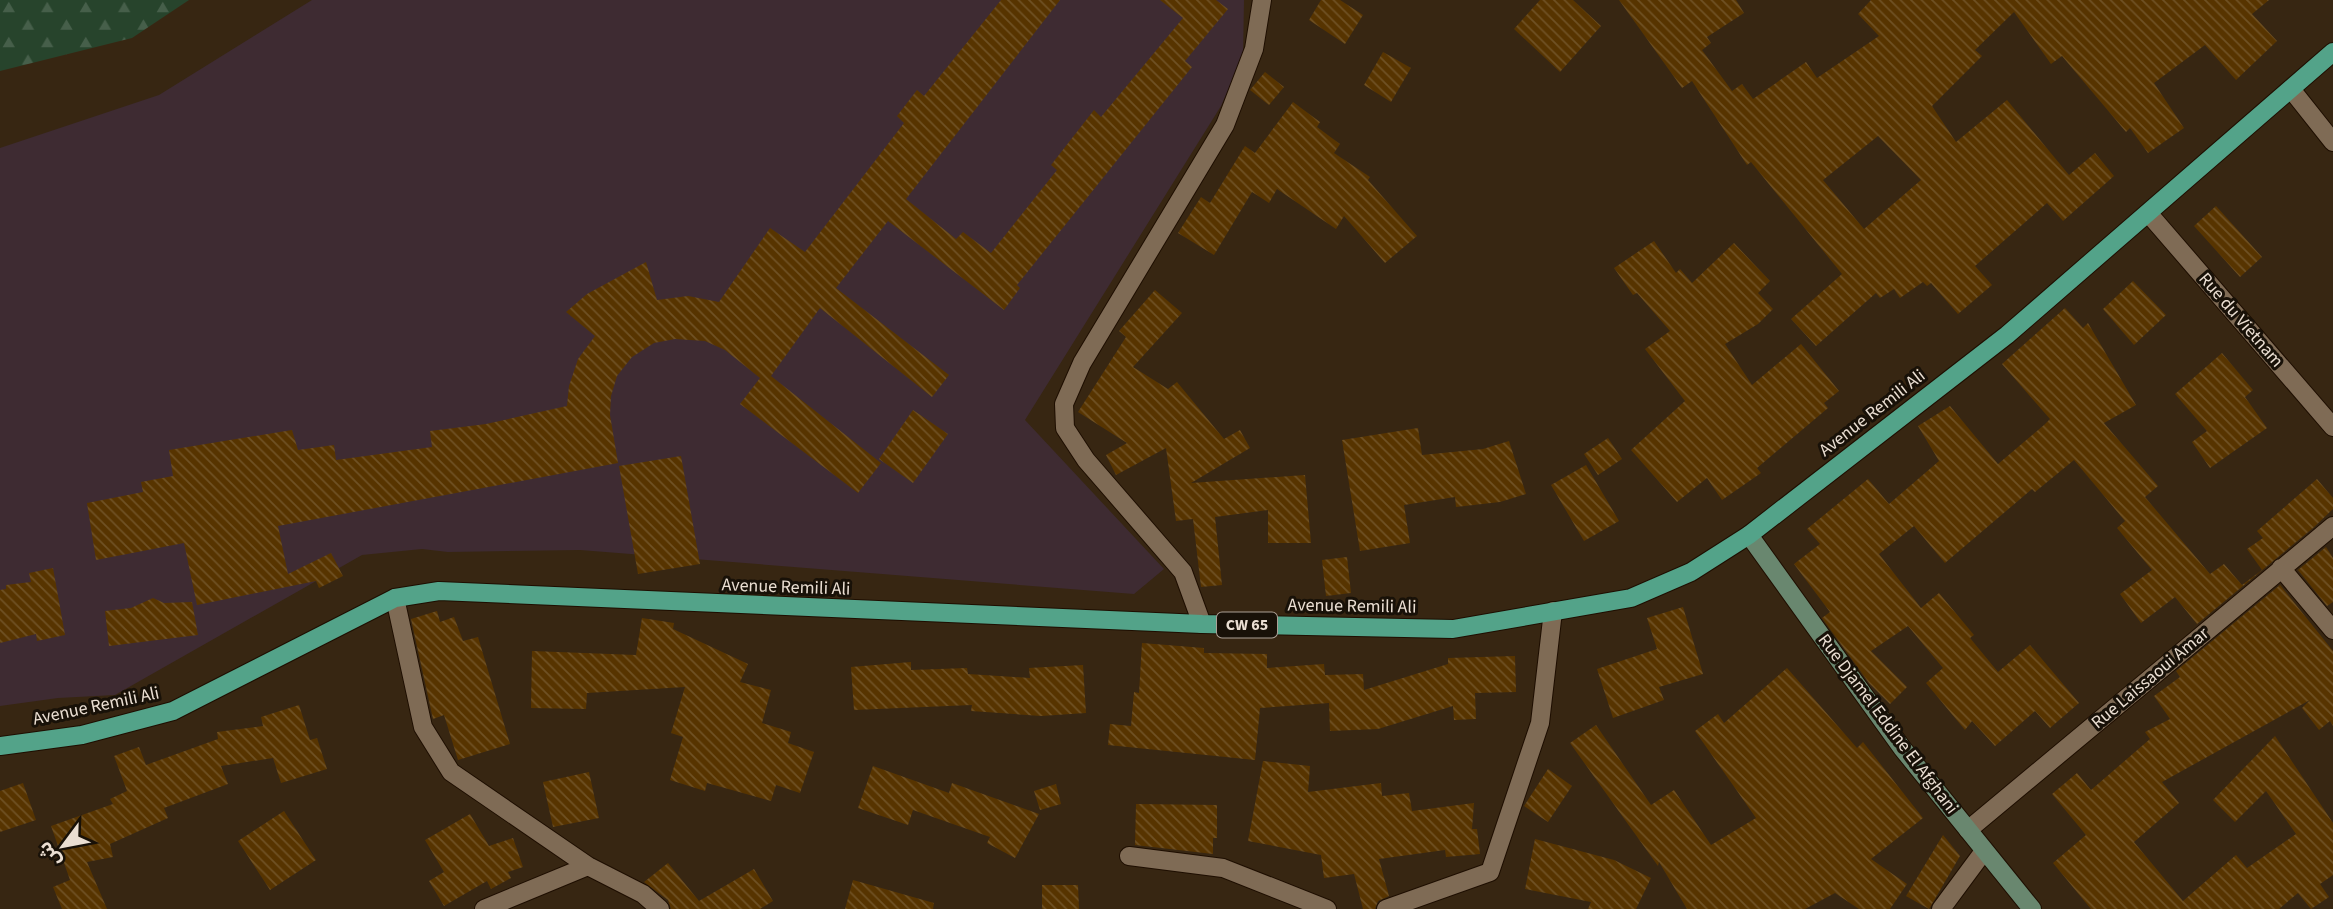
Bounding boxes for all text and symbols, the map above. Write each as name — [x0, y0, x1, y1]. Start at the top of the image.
street label: Rue du Vietnam — [2193, 267, 2289, 373]
street label: Avenue Remili Ali — [1814, 363, 1930, 463]
street label: Avenue Remili Ali — [721, 572, 851, 602]
street label: Avenue Remili Ali — [1287, 592, 1417, 620]
road number: CW 65 — [1217, 612, 1277, 638]
street label: Rue Laissaoui Amar — [2086, 621, 2215, 735]
street label: Rue Djamel Eddine El Afghani — [1812, 629, 1964, 819]
street label: Avenue Remili Ali — [30, 680, 162, 732]
north arrow — [28, 811, 98, 881]
text: ش — [32, 836, 68, 872]

